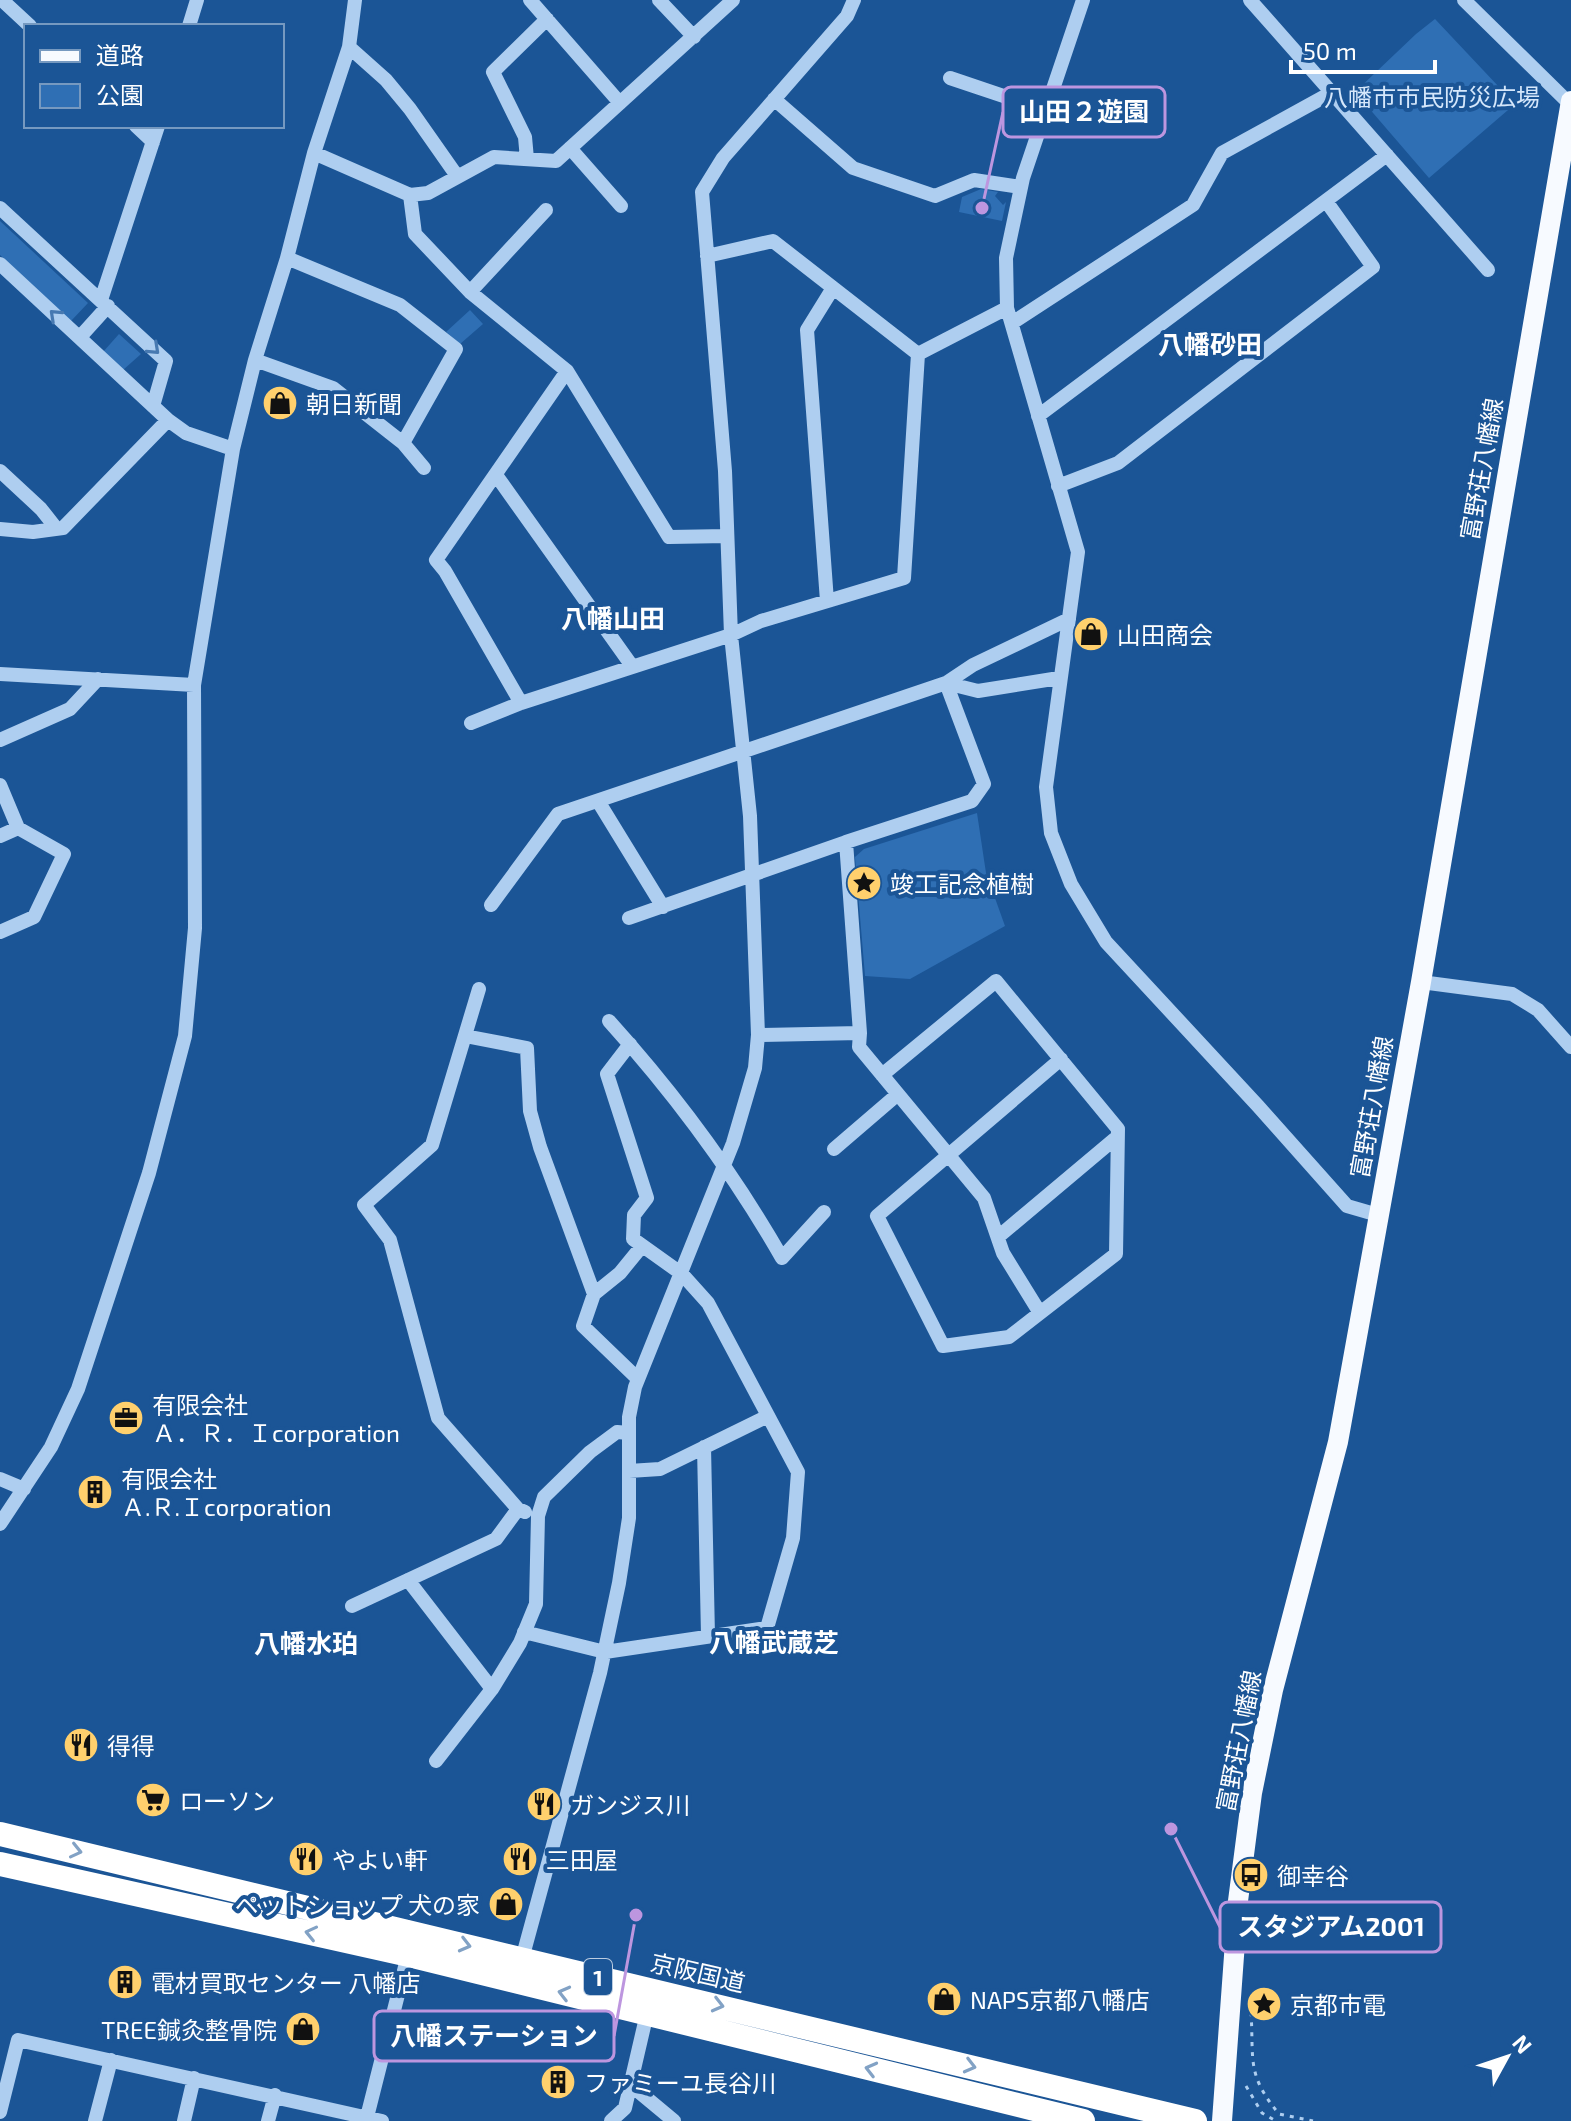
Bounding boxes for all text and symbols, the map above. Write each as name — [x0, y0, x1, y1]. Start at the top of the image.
legend — [24, 24, 284, 128]
scale bar — [1291, 24, 1435, 74]
text: 50 m — [1303, 36, 1357, 65]
text: 道路 — [96, 40, 144, 69]
text: 公園 — [96, 80, 144, 109]
park label: 八幡市市民防災広場 — [1324, 82, 1540, 111]
callout: 山田２遊園 — [1003, 87, 1165, 137]
text: 山田２遊園 — [1019, 95, 1149, 126]
one-way arrow — [50, 309, 64, 324]
district label: 八幡砂田 — [1158, 328, 1262, 359]
one-way arrow — [145, 340, 159, 355]
shop icon: 朝日新聞 — [261, 384, 299, 422]
place label: 朝日新聞 — [306, 389, 402, 418]
street label: 富野荘八幡線 — [1454, 396, 1508, 542]
district label: 八幡山田 — [561, 602, 665, 633]
shop icon: 山田商会 — [1072, 615, 1110, 653]
place label: 山田商会 — [1117, 620, 1213, 649]
place icon: 竣工記念植樹 — [845, 864, 883, 902]
place label: 竣工記念植樹 — [890, 869, 1034, 898]
street label: 富野荘八幡線 — [1344, 1034, 1398, 1180]
place label: 有限会社 Ａ．Ｒ．Ｉcorporation — [152, 1390, 400, 1447]
office icon: 有限会社 Ａ．Ｒ．Ｉcorporation — [107, 1399, 145, 1437]
place label: 有限会社 Ａ.Ｒ.Ｉcorporation — [121, 1464, 332, 1521]
building icon: 有限会社 Ａ.Ｒ.Ｉcorporation — [76, 1473, 114, 1511]
district label: 八幡武蔵芝 — [709, 1626, 839, 1657]
district label: 八幡水珀 — [254, 1627, 358, 1658]
street label: 富野荘八幡線 — [1210, 1668, 1266, 1814]
restaurant icon: 得得 — [62, 1726, 100, 1764]
place label: 得得 — [107, 1731, 155, 1760]
supermarket icon: ローソン — [134, 1781, 172, 1819]
restaurant icon: ガンジス川 — [525, 1785, 563, 1823]
place label: ローソン — [179, 1786, 275, 1815]
place label: ガンジス川 — [570, 1790, 690, 1819]
restaurant icon: やよい軒 — [287, 1840, 325, 1878]
restaurant icon: 三田屋 — [501, 1840, 539, 1878]
one-way arrow — [69, 1842, 82, 1859]
place label: やよい軒 — [332, 1845, 428, 1874]
place label: 三田屋 — [546, 1845, 618, 1874]
bus stop icon: 御幸谷 — [1232, 1856, 1270, 1894]
place label: 御幸谷 — [1277, 1861, 1349, 1890]
shop icon: ペットショップ 犬の家 — [487, 1885, 525, 1923]
place label: ペットショップ 犬の家 — [235, 1890, 480, 1919]
callout: スタジアム2001 — [1220, 1902, 1441, 1952]
text: スタジアム2001 — [1237, 1910, 1425, 1941]
one-way arrow — [305, 1925, 319, 1942]
one-way arrow — [457, 1935, 471, 1952]
street label: 京阪国道 — [648, 1947, 748, 1997]
road number: 1 — [584, 1959, 612, 1995]
building icon: 電材買取センター 八幡店 — [106, 1963, 144, 2001]
place label: 電材買取センター 八幡店 — [151, 1968, 420, 1997]
shop icon: NAPS京都八幡店 — [925, 1980, 963, 2018]
place label: NAPS京都八幡店 — [970, 1985, 1149, 2014]
place icon: 京都市電 — [1245, 1985, 1283, 2023]
one-way arrow — [558, 1986, 572, 2003]
place label: 京都市電 — [1290, 1990, 1386, 2019]
one-way arrow — [710, 1996, 724, 2013]
shop icon: TREE鍼灸整骨院 — [284, 2010, 322, 2048]
callout: 八幡ステーション — [374, 2011, 614, 2061]
place label: TREE鍼灸整骨院 — [101, 2015, 277, 2044]
north arrow — [1467, 2017, 1547, 2097]
text: 八幡ステーション — [390, 2019, 598, 2050]
text: N — [1508, 2029, 1538, 2058]
one-way arrow — [963, 2057, 977, 2074]
one-way arrow — [865, 2061, 878, 2078]
building icon: ファミーユ長谷川 — [539, 2063, 577, 2101]
place label: ファミーユ長谷川 — [584, 2068, 776, 2097]

